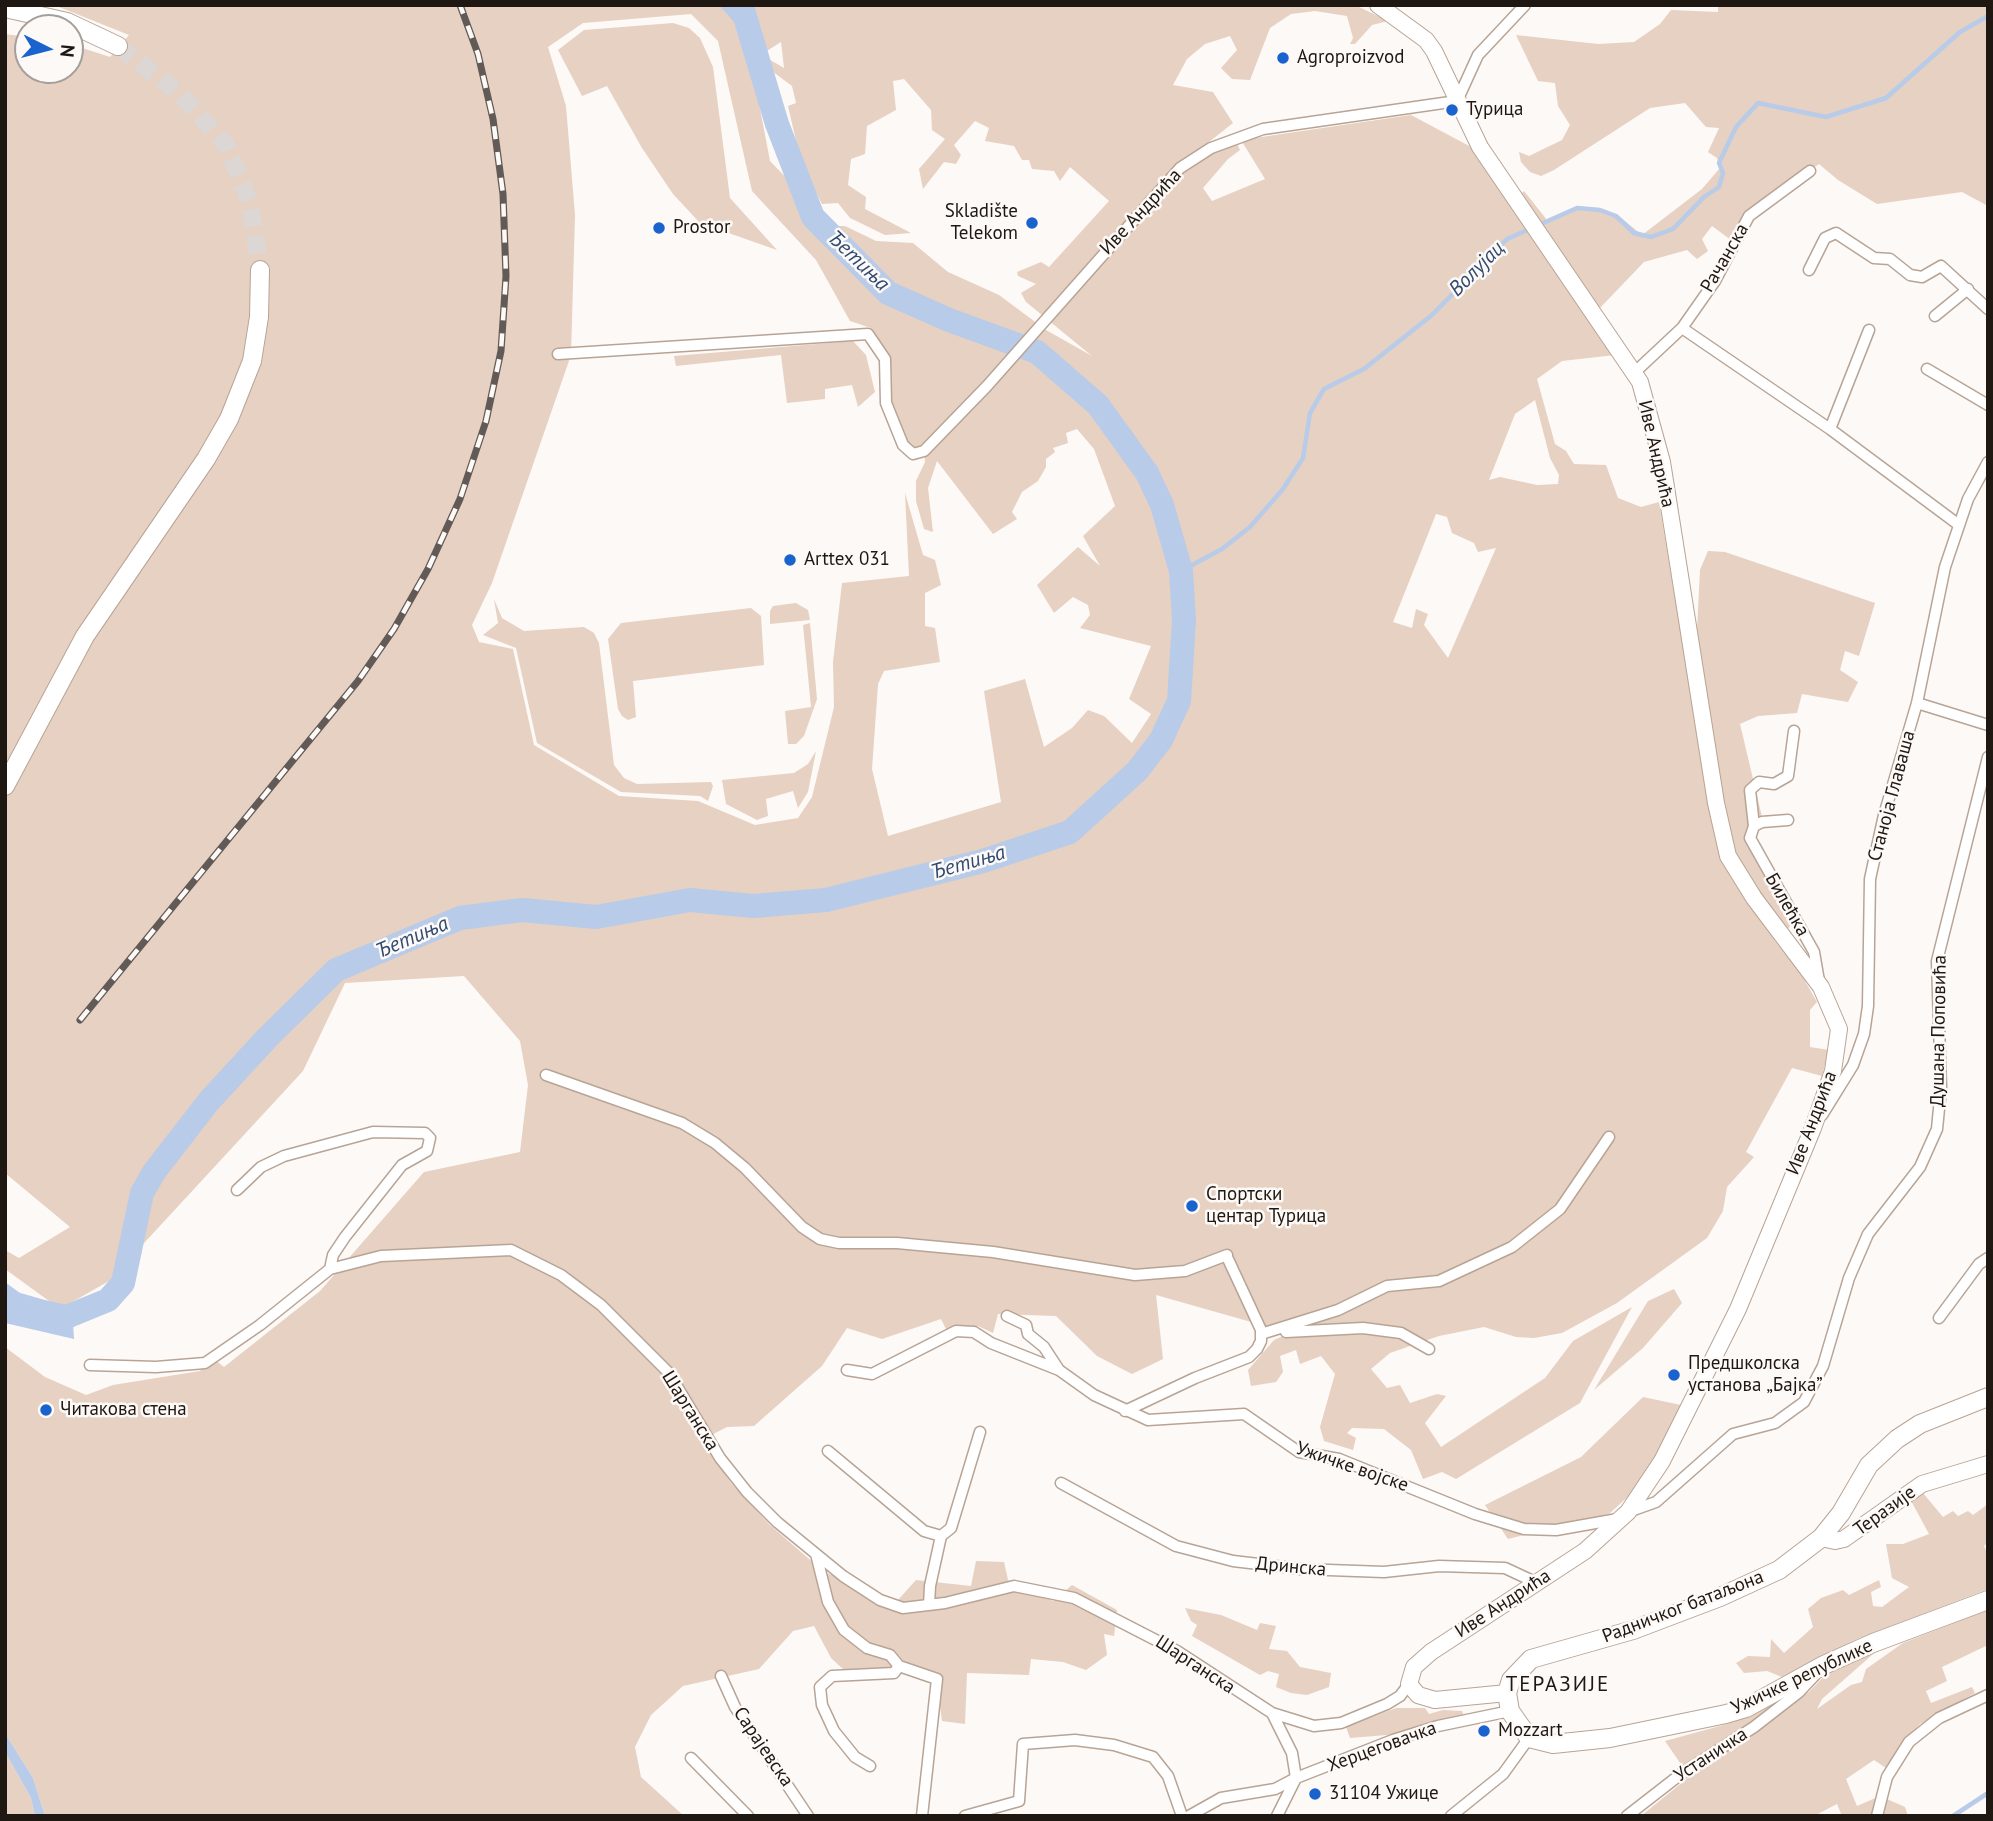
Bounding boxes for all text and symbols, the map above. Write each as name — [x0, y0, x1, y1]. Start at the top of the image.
north arrow — [14, 14, 84, 84]
text: N — [55, 44, 80, 58]
place label: Agroproizvod — [1297, 47, 1404, 69]
marker: Agroproizvod — [1275, 50, 1291, 66]
place label: Турица — [1466, 99, 1523, 121]
marker: Турица — [1444, 102, 1460, 118]
street label: Иве Андрића — [1095, 164, 1187, 260]
place label: Skladište Telekom — [945, 201, 1018, 245]
marker: Skladište Telekom — [1024, 215, 1040, 231]
place label: Prostor — [673, 217, 730, 239]
marker: Prostor — [651, 220, 667, 236]
street label: Рачанска — [1696, 220, 1754, 296]
water label: Ђетиња — [822, 225, 894, 297]
water label: Волујац — [1444, 236, 1510, 302]
street label: Иве Андрића — [1633, 398, 1679, 510]
place label: Arttex 031 — [804, 549, 890, 571]
marker: Arttex 031 — [782, 552, 798, 568]
street label: Станоја Главаша — [1864, 728, 1920, 864]
water label: Ђетиња — [928, 840, 1008, 886]
street label: Билећка — [1760, 869, 1814, 941]
water label: Ђетиња — [372, 911, 452, 965]
street label: Душана Поповића — [1926, 955, 1952, 1107]
street label: Иве Андрића — [1782, 1068, 1842, 1178]
place label: Спортски центар Турица — [1206, 1184, 1326, 1228]
marker: Спортски центар Турица — [1184, 1198, 1200, 1214]
place label: Предшколска установа „Бајка” — [1688, 1353, 1823, 1397]
street label: Шарганска — [656, 1367, 724, 1455]
marker: Предшколска установа „Бајка” — [1666, 1367, 1682, 1383]
place label: Читакова стена — [60, 1399, 187, 1421]
marker: Читакова стена — [38, 1402, 54, 1418]
street label: Ужичке војске — [1293, 1437, 1411, 1497]
street label: Теразије — [1850, 1481, 1920, 1541]
street label: Дринска — [1255, 1553, 1327, 1581]
street label: Иве Андрића — [1451, 1565, 1555, 1643]
street label: Радничког батаљона — [1599, 1566, 1767, 1648]
street label: Шарганска — [1151, 1631, 1239, 1699]
street label: Ужичке републике — [1728, 1634, 1876, 1720]
district label: ТЕРАЗИЈЕ — [1507, 1672, 1609, 1698]
street label: Сарајевска — [728, 1703, 798, 1791]
street label: Херцеговачка — [1324, 1717, 1440, 1777]
place label: Mozzart — [1498, 1720, 1563, 1742]
marker: Mozzart — [1476, 1723, 1492, 1739]
street label: Устаничка — [1670, 1723, 1752, 1787]
place label: 31104 Ужице — [1329, 1783, 1439, 1805]
marker: 31104 Ужице — [1307, 1786, 1323, 1802]

